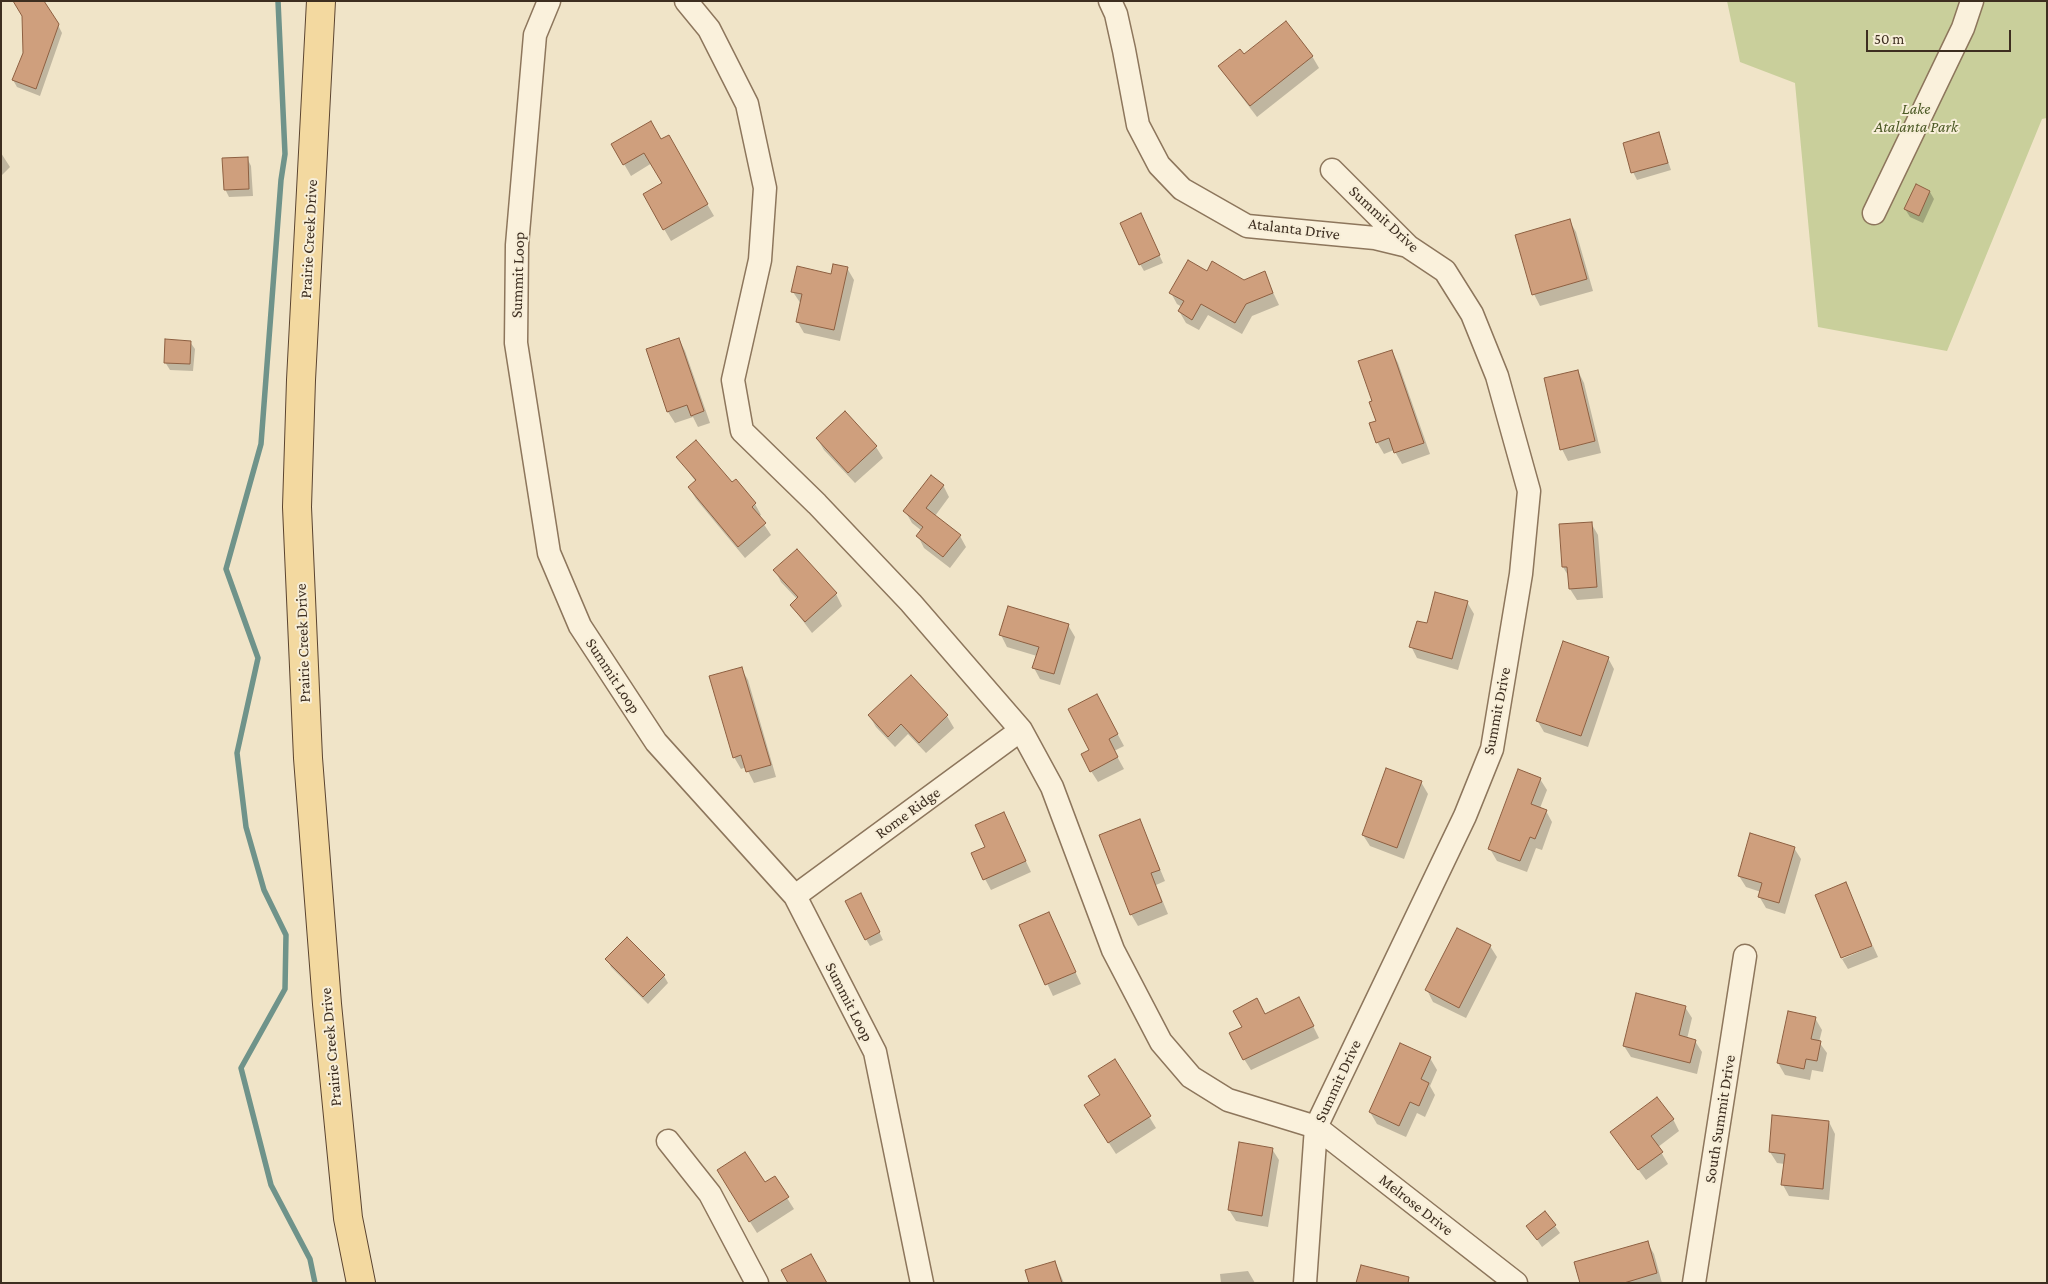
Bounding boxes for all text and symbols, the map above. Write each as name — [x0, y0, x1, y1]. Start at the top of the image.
scale bar — [1868, 20, 2013, 52]
text: 50 m — [1874, 31, 1904, 47]
park label: Lake Atalanta Park — [1874, 99, 1958, 137]
street label: Prairie Creek Drive — [296, 179, 322, 299]
street label: Summit Drive — [1345, 182, 1423, 256]
street label: Atalanta Drive — [1247, 214, 1341, 244]
street label: Summit Loop — [507, 231, 529, 319]
street label: Prairie Creek Drive — [291, 583, 315, 703]
street label: Summit Loop — [581, 635, 645, 717]
street label: Summit Drive — [1479, 666, 1515, 756]
street label: Rome Ridge — [872, 783, 944, 843]
street label: Summit Loop — [821, 959, 877, 1045]
street label: Prairie Creek Drive — [316, 987, 346, 1107]
street label: Summit Drive — [1310, 1037, 1366, 1125]
street label: South Summit Drive — [1700, 1053, 1740, 1185]
street label: Melrose Drive — [1375, 1170, 1457, 1240]

